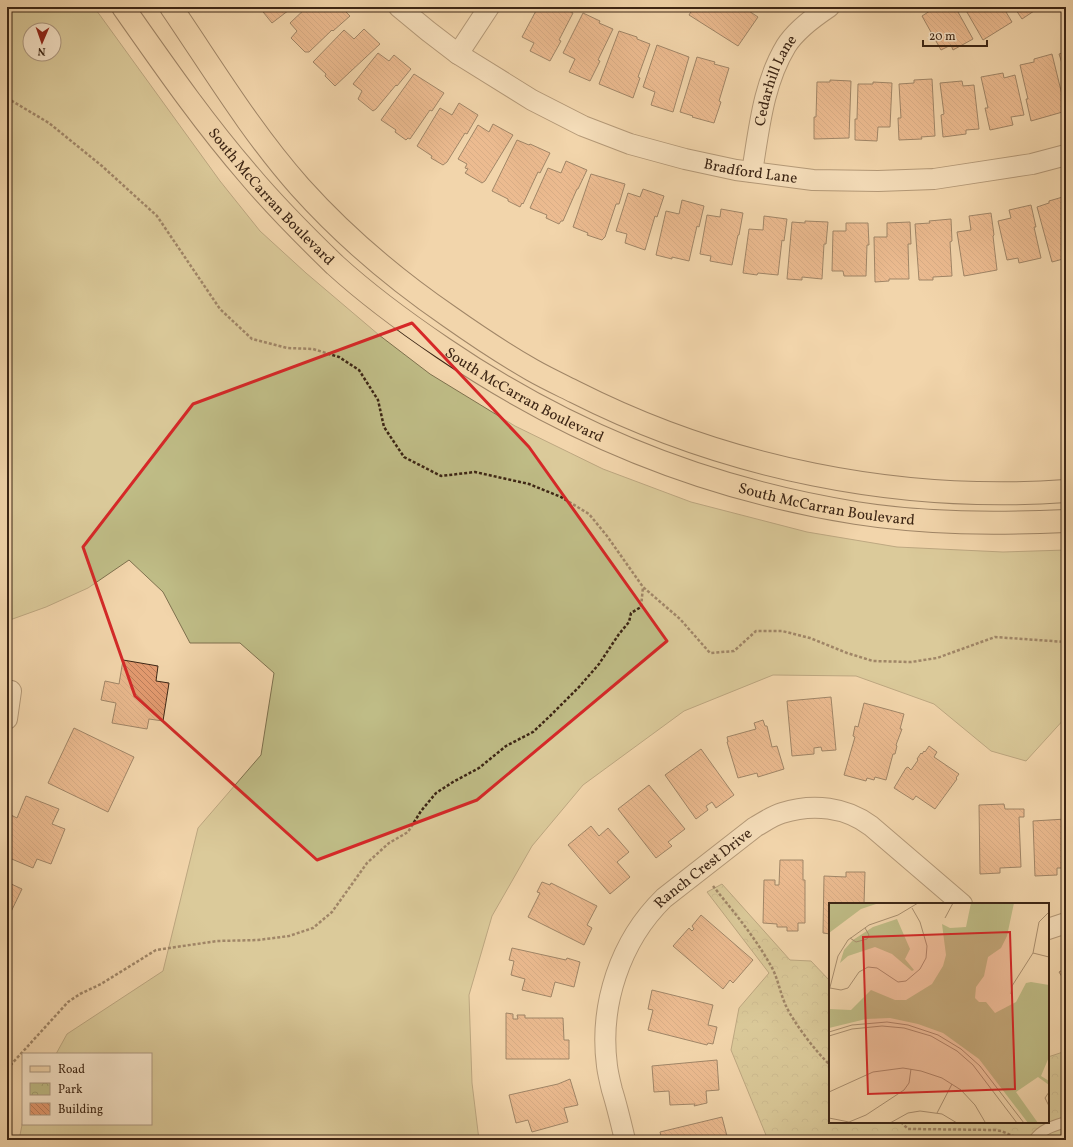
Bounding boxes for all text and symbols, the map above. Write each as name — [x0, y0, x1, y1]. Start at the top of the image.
north arrow — [22, 22, 62, 62]
scale bar — [923, 22, 987, 48]
text: 20 m — [929, 29, 956, 45]
street label: Cedarhill Lane — [751, 31, 802, 128]
text: N — [37, 43, 46, 58]
street label: South McCarran Boulevard — [202, 124, 338, 271]
street label: Bradford Lane — [702, 154, 799, 190]
street label: South McCarran Boulevard — [440, 343, 607, 449]
street label: South McCarran Boulevard — [736, 479, 916, 532]
street label: Ranch Crest Drive — [650, 824, 757, 914]
inset map — [829, 903, 1049, 1123]
legend — [22, 1053, 152, 1125]
text: Road — [58, 1062, 85, 1078]
text: Park — [58, 1082, 83, 1098]
text: Building — [58, 1102, 103, 1118]

